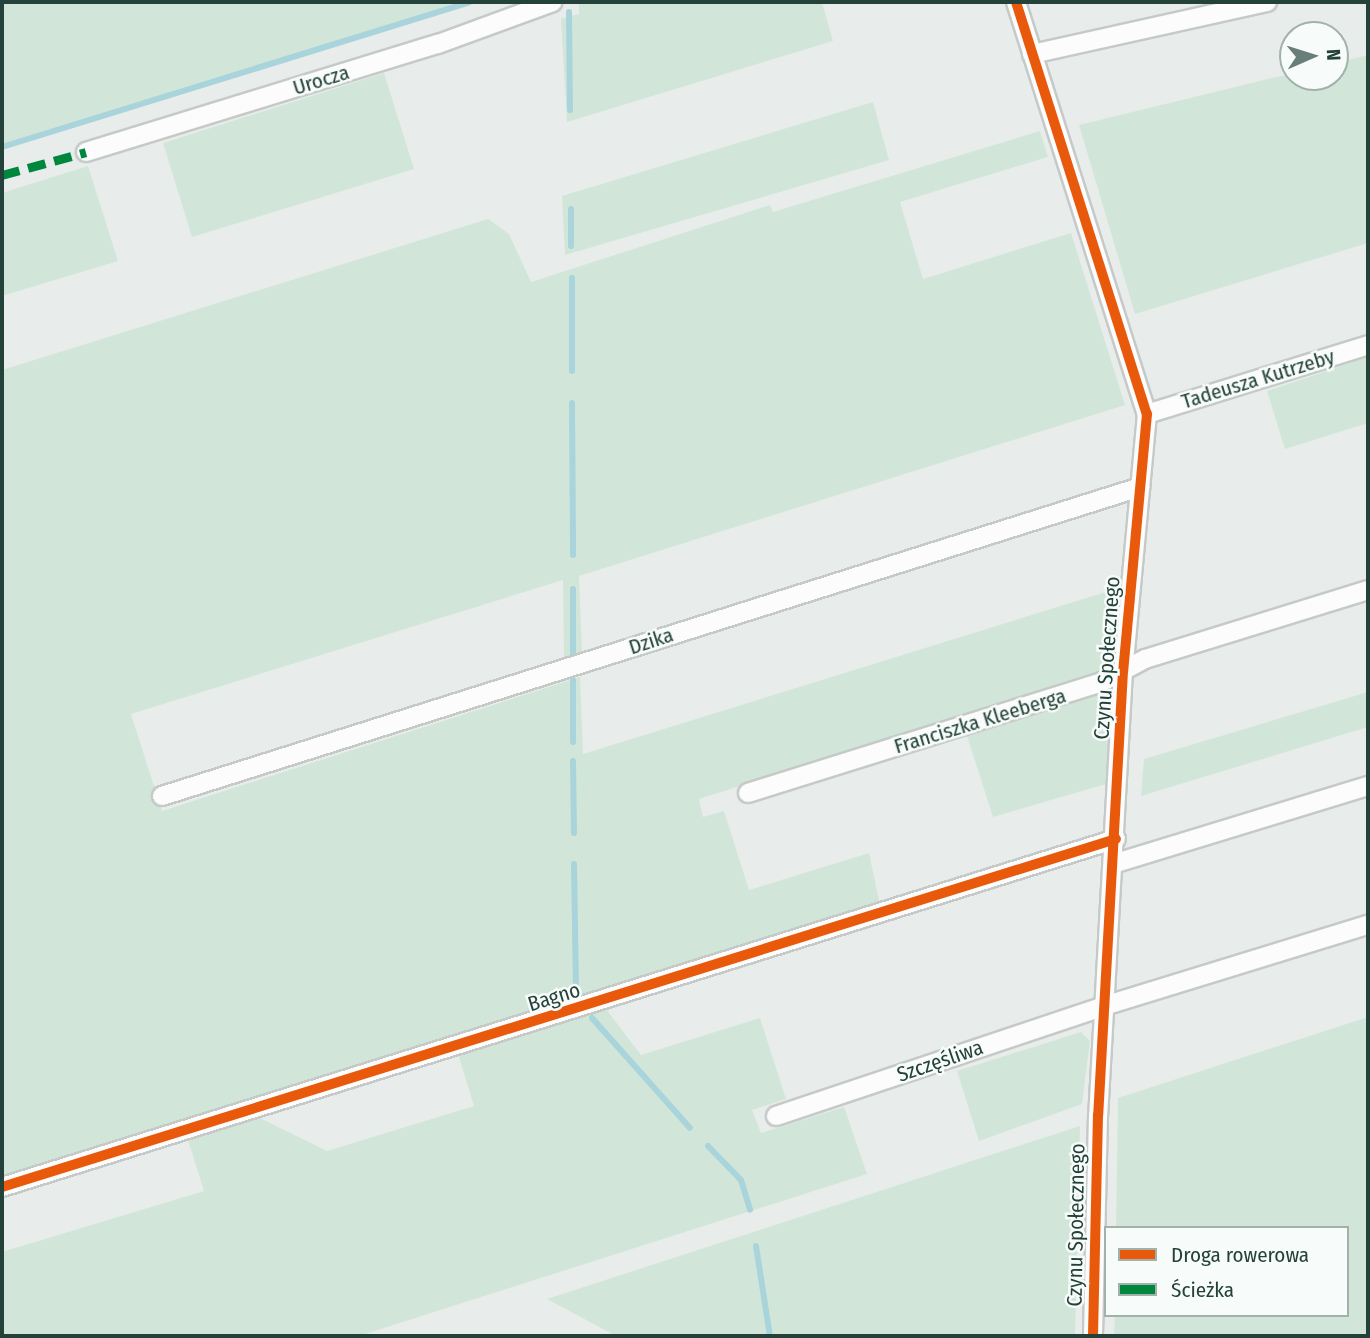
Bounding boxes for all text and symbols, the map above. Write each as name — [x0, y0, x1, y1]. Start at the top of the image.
north arrow — [1279, 21, 1349, 91]
text: N — [1322, 49, 1345, 61]
street label: Urocza — [290, 60, 352, 100]
street label: Tadeusza Kutrzeby — [1178, 344, 1338, 414]
street label: Czynu Społecznego — [1089, 576, 1125, 740]
street label: Dzika — [626, 622, 676, 660]
street label: Franciszka Kleeberga — [891, 683, 1069, 759]
street label: Bagno — [525, 977, 583, 1017]
street label: Szczęśliwa — [894, 1035, 986, 1087]
street label: Czynu Społecznego — [1062, 1143, 1090, 1307]
legend — [1104, 1226, 1349, 1317]
text: Droga rowerowa — [1171, 1242, 1309, 1268]
text: Ścieżka — [1171, 1277, 1234, 1303]

